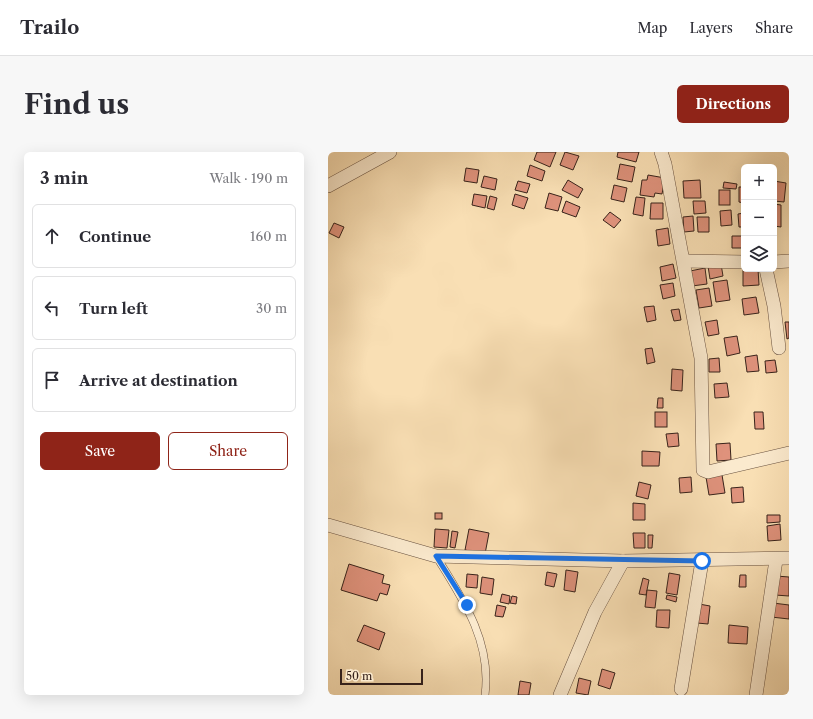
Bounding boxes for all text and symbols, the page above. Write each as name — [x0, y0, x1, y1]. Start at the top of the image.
text: Trailo — [20, 16, 79, 39]
text: Map — [637, 19, 667, 37]
text: Layers — [689, 19, 733, 37]
text: Share — [755, 19, 793, 37]
button: Directions — [677, 85, 789, 123]
text: Find us — [24, 87, 129, 121]
map controls — [741, 164, 777, 272]
button: + — [741, 164, 777, 200]
text: 3 min — [40, 168, 89, 188]
text: Walk · 190 m — [209, 170, 288, 186]
button: − — [741, 200, 777, 236]
icon: ahead — [41, 225, 63, 247]
text: Continue — [79, 227, 151, 246]
text: 160 m — [250, 228, 287, 244]
button: layers — [741, 236, 777, 272]
icon: left — [41, 297, 63, 319]
text: Turn left — [79, 299, 148, 318]
text: 30 m — [256, 300, 287, 316]
icon: arrive — [41, 369, 63, 391]
text: Arrive at destination — [79, 371, 238, 390]
button: Save — [40, 432, 160, 470]
button: Share — [168, 432, 288, 470]
route start — [693, 552, 711, 570]
route end — [458, 596, 476, 614]
scale bar — [340, 667, 423, 686]
text: 50 m — [346, 669, 372, 683]

